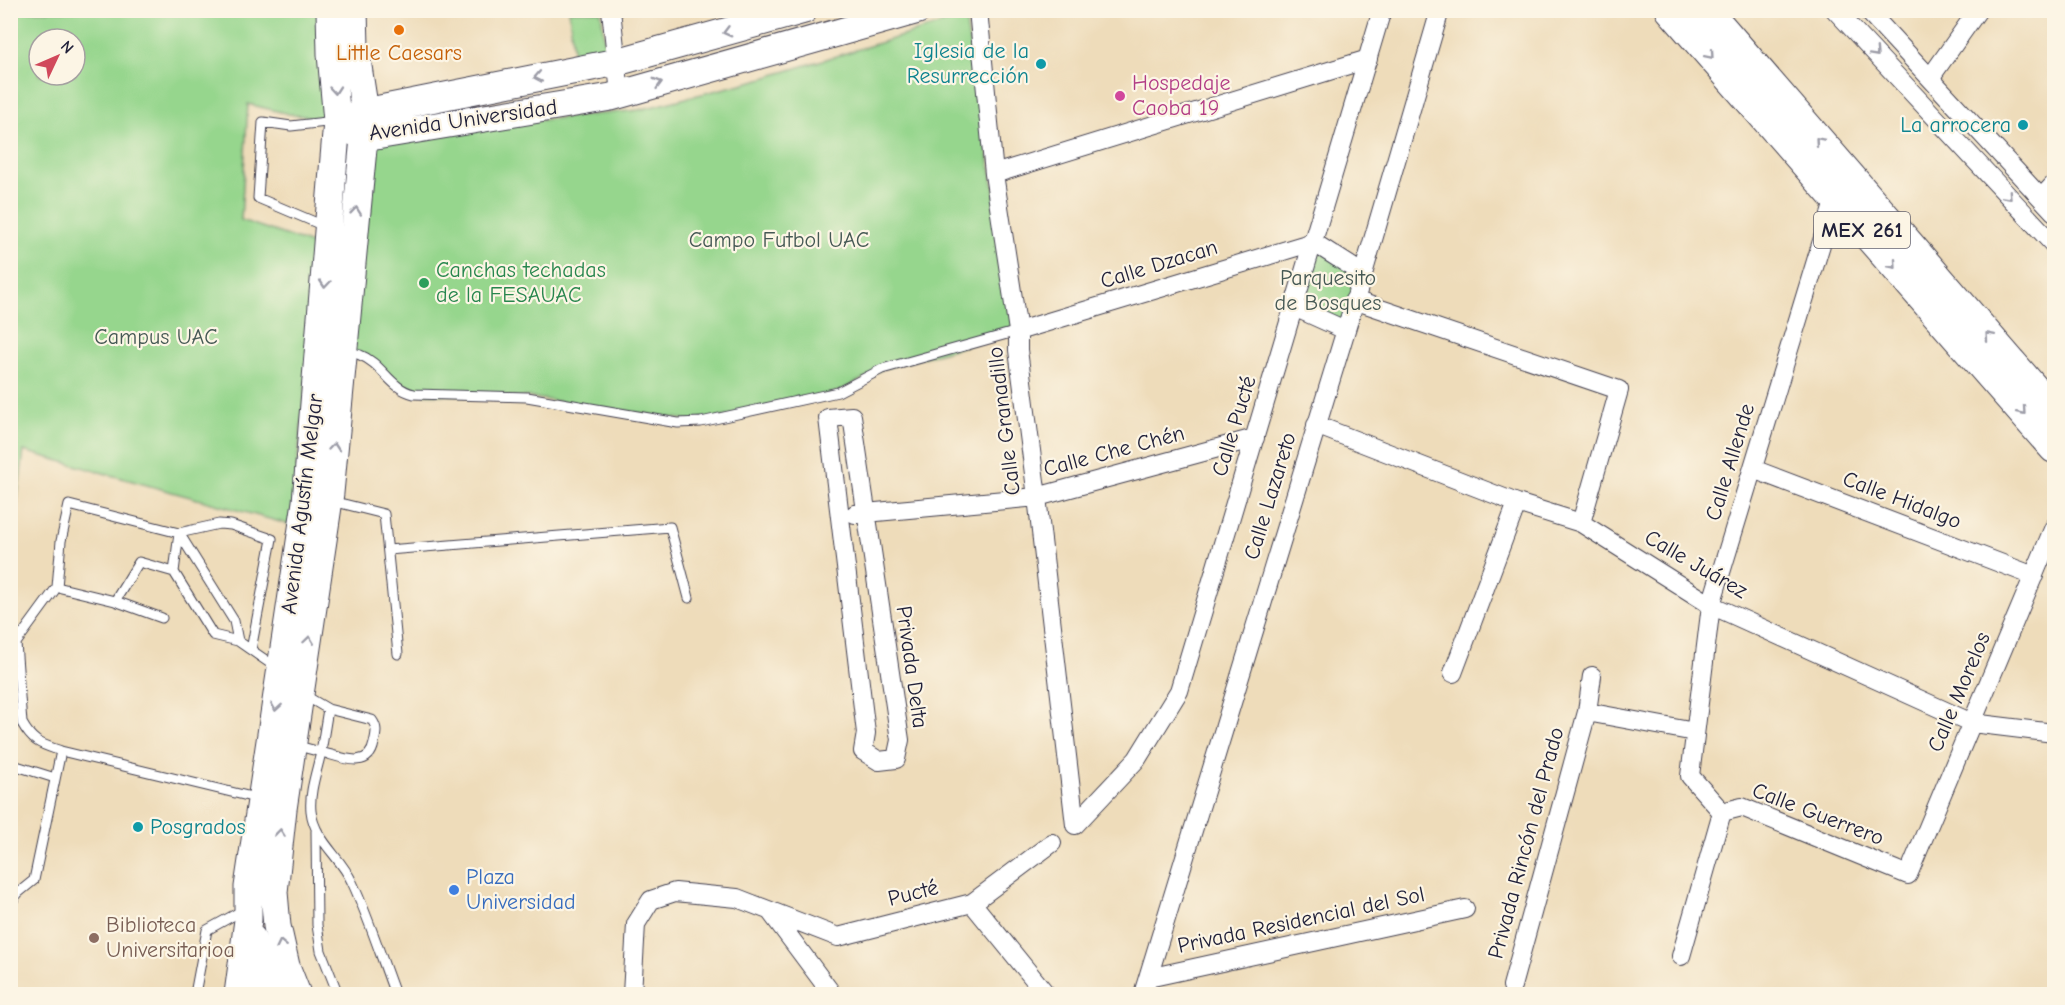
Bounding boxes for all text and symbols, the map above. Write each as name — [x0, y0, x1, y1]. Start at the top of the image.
marker: Little Caesars — [392, 23, 406, 37]
one-way arrow — [723, 24, 733, 37]
north arrow — [27, 27, 87, 87]
text: N — [57, 37, 77, 57]
place label: Iglesia de la Resurrección — [907, 38, 1029, 89]
place label: Little Caesars — [336, 40, 462, 66]
one-way arrow — [1868, 47, 1879, 57]
one-way arrow — [1703, 48, 1714, 59]
marker: Iglesia de la Resurrección — [1034, 57, 1048, 71]
one-way arrow — [533, 70, 543, 83]
place label: Hospedaje Caoba 19 — [1132, 70, 1230, 121]
one-way arrow — [653, 78, 663, 91]
one-way arrow — [328, 85, 341, 94]
marker: Hospedaje Caoba 19 — [1113, 89, 1127, 103]
street label: Avenida Universidad — [367, 94, 559, 146]
place label: La arrocera — [1900, 112, 2011, 138]
marker: La arrocera — [2016, 118, 2030, 132]
one-way arrow — [1815, 137, 1826, 148]
one-way arrow — [2001, 189, 2012, 199]
one-way arrow — [349, 207, 362, 216]
road number: MEX 261 — [1814, 212, 1910, 248]
park label: Campo Futbol UAC — [689, 227, 869, 253]
street label: Calle Dzacan — [1097, 234, 1221, 294]
place label: Canchas techadas de la FESAUAC — [436, 257, 606, 308]
one-way arrow — [1886, 258, 1897, 269]
park label: Parquesito de Bosques — [1274, 265, 1382, 316]
marker: Canchas techadas de la FESAUAC — [417, 276, 431, 290]
one-way arrow — [318, 280, 331, 289]
park label: Campus UAC — [94, 324, 218, 350]
one-way arrow — [1985, 332, 1996, 343]
street label: Calle Granadillo — [982, 345, 1026, 497]
street label: Calle Pucté — [1206, 373, 1262, 479]
street label: Avenida Agustín Melgar — [276, 392, 328, 616]
street label: Calle Allende — [1700, 400, 1760, 524]
one-way arrow — [2015, 404, 2026, 415]
street label: Calle Che Chén — [1041, 420, 1187, 482]
street label: Calle Lazareto — [1238, 429, 1302, 563]
one-way arrow — [327, 443, 340, 452]
street label: Calle Hidalgo — [1839, 465, 1965, 535]
street label: Calle Juárez — [1640, 524, 1752, 604]
street label: Privada Delta — [891, 604, 933, 730]
street label: Calle Morelos — [1922, 628, 1996, 756]
one-way arrow — [302, 636, 314, 645]
one-way arrow — [270, 703, 282, 712]
street label: Privada Rincón del Prado — [1483, 724, 1569, 962]
street label: Calle Guerrero — [1748, 777, 1888, 851]
place label: Posgrados — [150, 814, 246, 840]
marker: Posgrados — [131, 820, 145, 834]
one-way arrow — [273, 829, 286, 838]
place label: Plaza Universidad — [466, 864, 576, 915]
street label: Pucté — [885, 874, 941, 912]
street label: Privada Residencial del Sol — [1175, 881, 1427, 959]
marker: Plaza Universidad — [447, 883, 461, 897]
place label: Biblioteca Universitarioa — [106, 912, 235, 963]
marker: Biblioteca Universitarioa — [87, 931, 101, 945]
one-way arrow — [276, 939, 289, 949]

